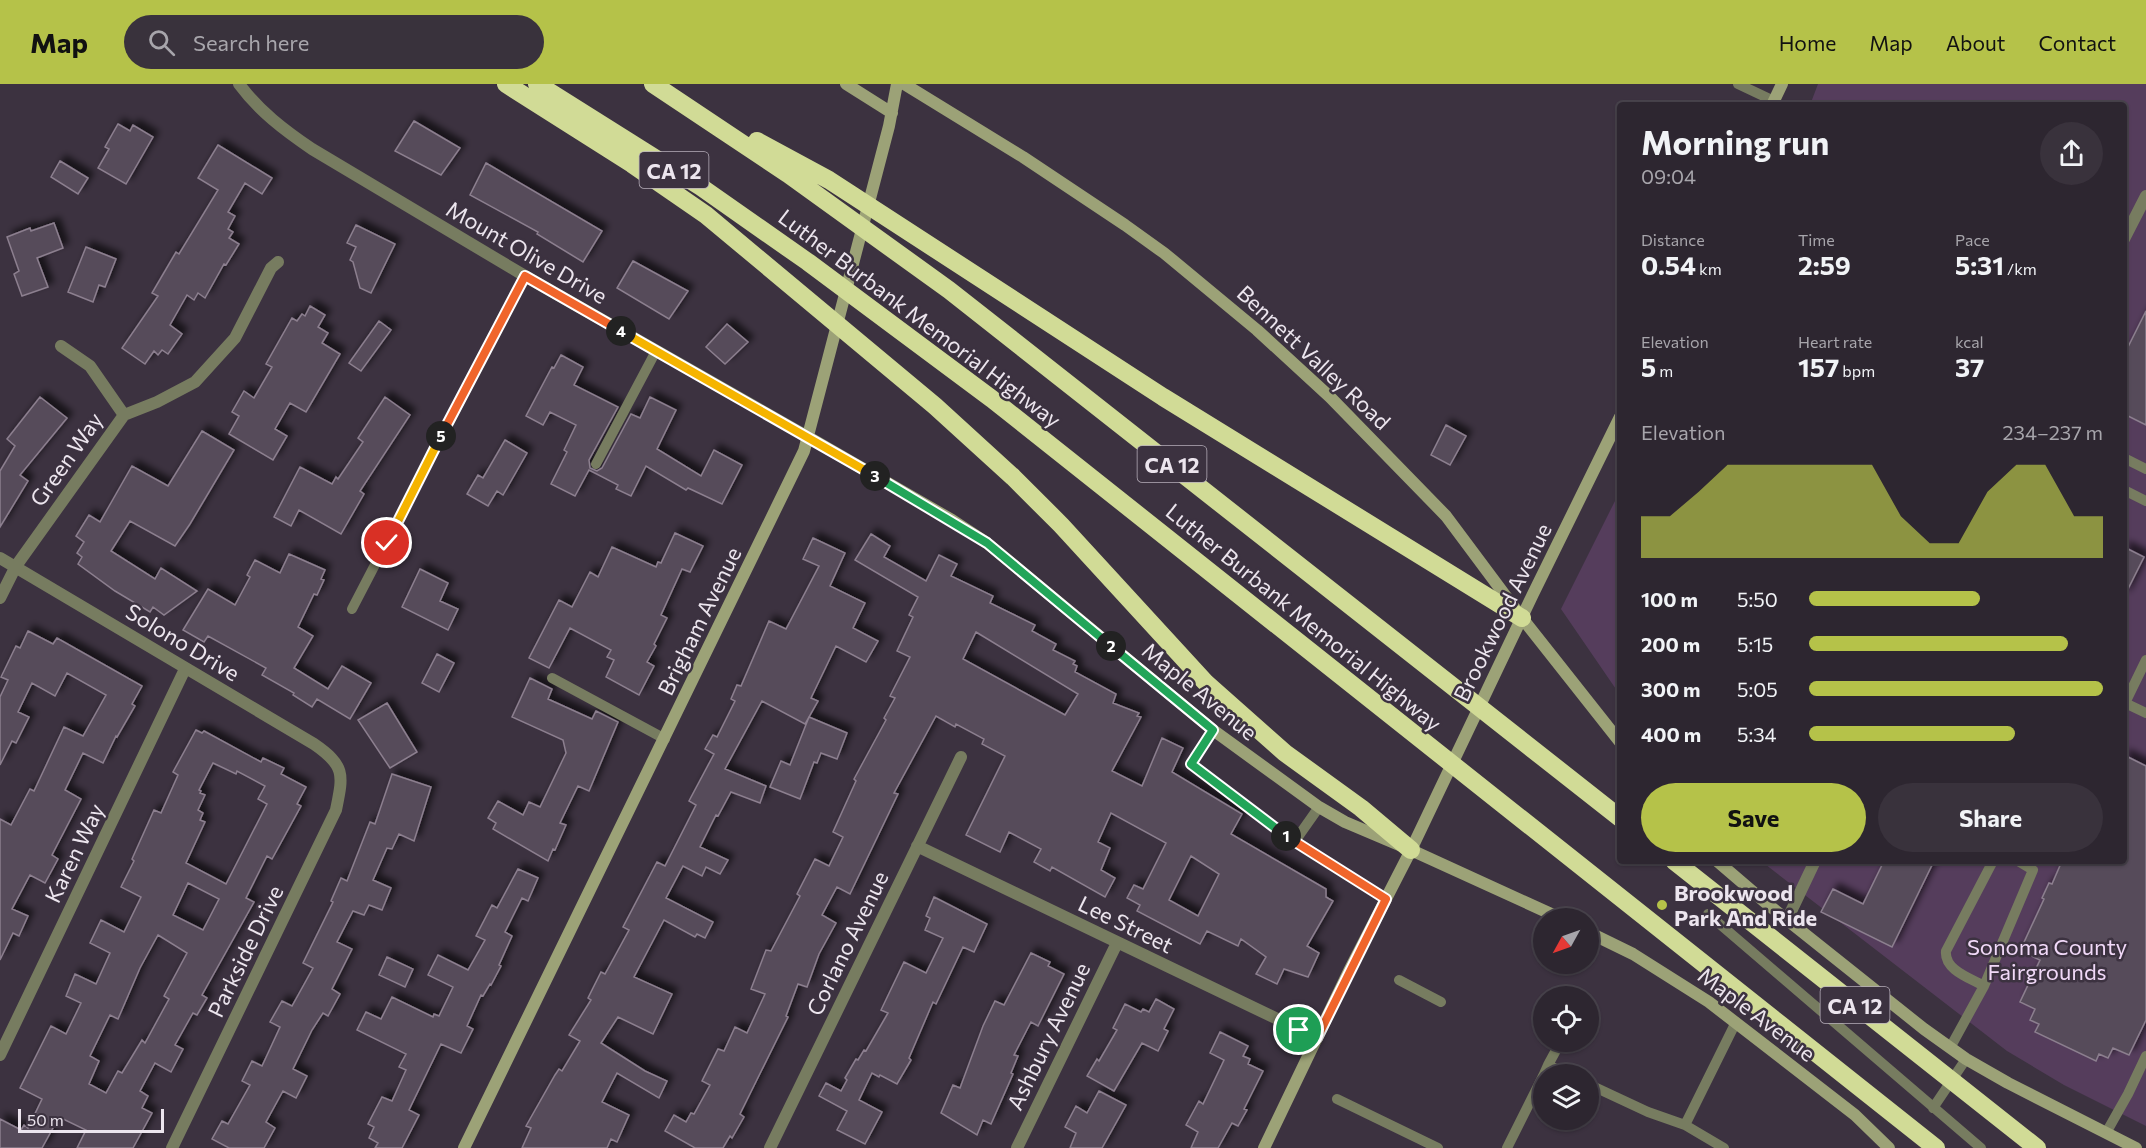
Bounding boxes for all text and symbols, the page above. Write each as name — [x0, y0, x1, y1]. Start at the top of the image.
search box — [124, 15, 544, 69]
text: Map — [30, 25, 88, 59]
icon: search — [145, 26, 178, 59]
text: Search here — [193, 29, 309, 56]
text: Home — [1779, 30, 1836, 55]
text: Map — [1869, 30, 1913, 55]
text: About — [1946, 30, 2005, 55]
text: Contact — [2038, 30, 2116, 55]
text: Morning run — [1641, 121, 1829, 162]
button: share — [2040, 122, 2103, 185]
road number: CA 12 — [640, 152, 708, 188]
text: 09:04 — [1641, 164, 1696, 188]
street label: Mount Olive Drive — [442, 195, 612, 309]
street label: Luther Burbank Memorial Highway — [773, 203, 1067, 433]
text: Distance — [1641, 230, 1705, 249]
text: Time — [1798, 230, 1835, 249]
text: Pace — [1955, 230, 1990, 249]
text: 0.54 — [1641, 249, 1696, 280]
text: 2:59 — [1798, 249, 1851, 280]
text: 5:31 — [1955, 249, 2004, 280]
text: km — [1696, 259, 1722, 278]
text: /km — [2004, 259, 2037, 278]
street label: Bennett Valley Road — [1232, 279, 1396, 435]
pin: 4 — [606, 316, 636, 346]
text: 4 — [616, 321, 626, 340]
text: Elevation — [1641, 332, 1709, 351]
text: Heart rate — [1798, 332, 1872, 351]
text: kcal — [1955, 332, 1984, 351]
text: 5 — [1641, 351, 1656, 382]
text: 157 — [1798, 351, 1839, 382]
text: 37 — [1955, 351, 1984, 382]
text: m — [1656, 361, 1673, 380]
text: bpm — [1839, 361, 1875, 380]
street label: Green Way — [24, 407, 108, 511]
text: Elevation — [1641, 420, 1726, 444]
text: 234–237 m — [2002, 420, 2103, 444]
pin: 5 — [426, 421, 456, 451]
text: 5 — [436, 426, 446, 445]
road number: CA 12 — [1138, 446, 1206, 482]
pin: 3 — [860, 461, 890, 491]
text: 3 — [870, 466, 880, 485]
street label: Luther Burbank Memorial Highway — [1161, 497, 1447, 737]
pin — [361, 517, 412, 568]
street label: Brookwood Avenue — [1447, 519, 1557, 705]
icon: check — [370, 526, 403, 559]
street label: Brigham Avenue — [651, 543, 747, 699]
text: 100 m — [1641, 587, 1698, 611]
text: 5:50 — [1737, 587, 1778, 611]
street label: Solono Drive — [121, 597, 245, 687]
pin: 2 — [1096, 631, 1126, 661]
text: 200 m — [1641, 632, 1700, 656]
text: 5:15 — [1737, 632, 1773, 656]
text: 2 — [1106, 636, 1116, 655]
street label: Maple Avenue — [1137, 636, 1263, 746]
text: 300 m — [1641, 677, 1701, 701]
text: 5:05 — [1737, 677, 1778, 701]
text: 400 m — [1641, 722, 1701, 746]
text: 5:34 — [1737, 722, 1777, 746]
button: Save — [1641, 783, 1866, 852]
button: Share — [1878, 783, 2103, 852]
street label: Karen Way — [38, 799, 110, 907]
pin: 1 — [1271, 821, 1301, 851]
text: 1 — [1282, 826, 1290, 845]
street label: Corlano Avenue — [800, 866, 894, 1020]
place label: Brookwood Park And Ride — [1674, 879, 1817, 931]
street label: Parkside Drive — [201, 881, 289, 1021]
street label: Lee Street — [1074, 889, 1178, 959]
marker: Brookwood Park And Ride — [1655, 898, 1669, 912]
north arrow — [1533, 908, 1599, 974]
map controls — [1533, 908, 1599, 1130]
park label: Sonoma County Fairgrounds — [1967, 933, 2127, 985]
street label: Ashbury Avenue — [1001, 958, 1095, 1114]
street label: Maple Avenue — [1693, 961, 1821, 1067]
button: locate — [1533, 986, 1599, 1052]
road number: CA 12 — [1820, 987, 1890, 1023]
pin — [1273, 1004, 1324, 1055]
icon: arrive — [1282, 1013, 1315, 1046]
button: layers — [1533, 1064, 1599, 1130]
scale bar — [18, 1106, 164, 1134]
text: 50 m — [27, 1110, 64, 1129]

